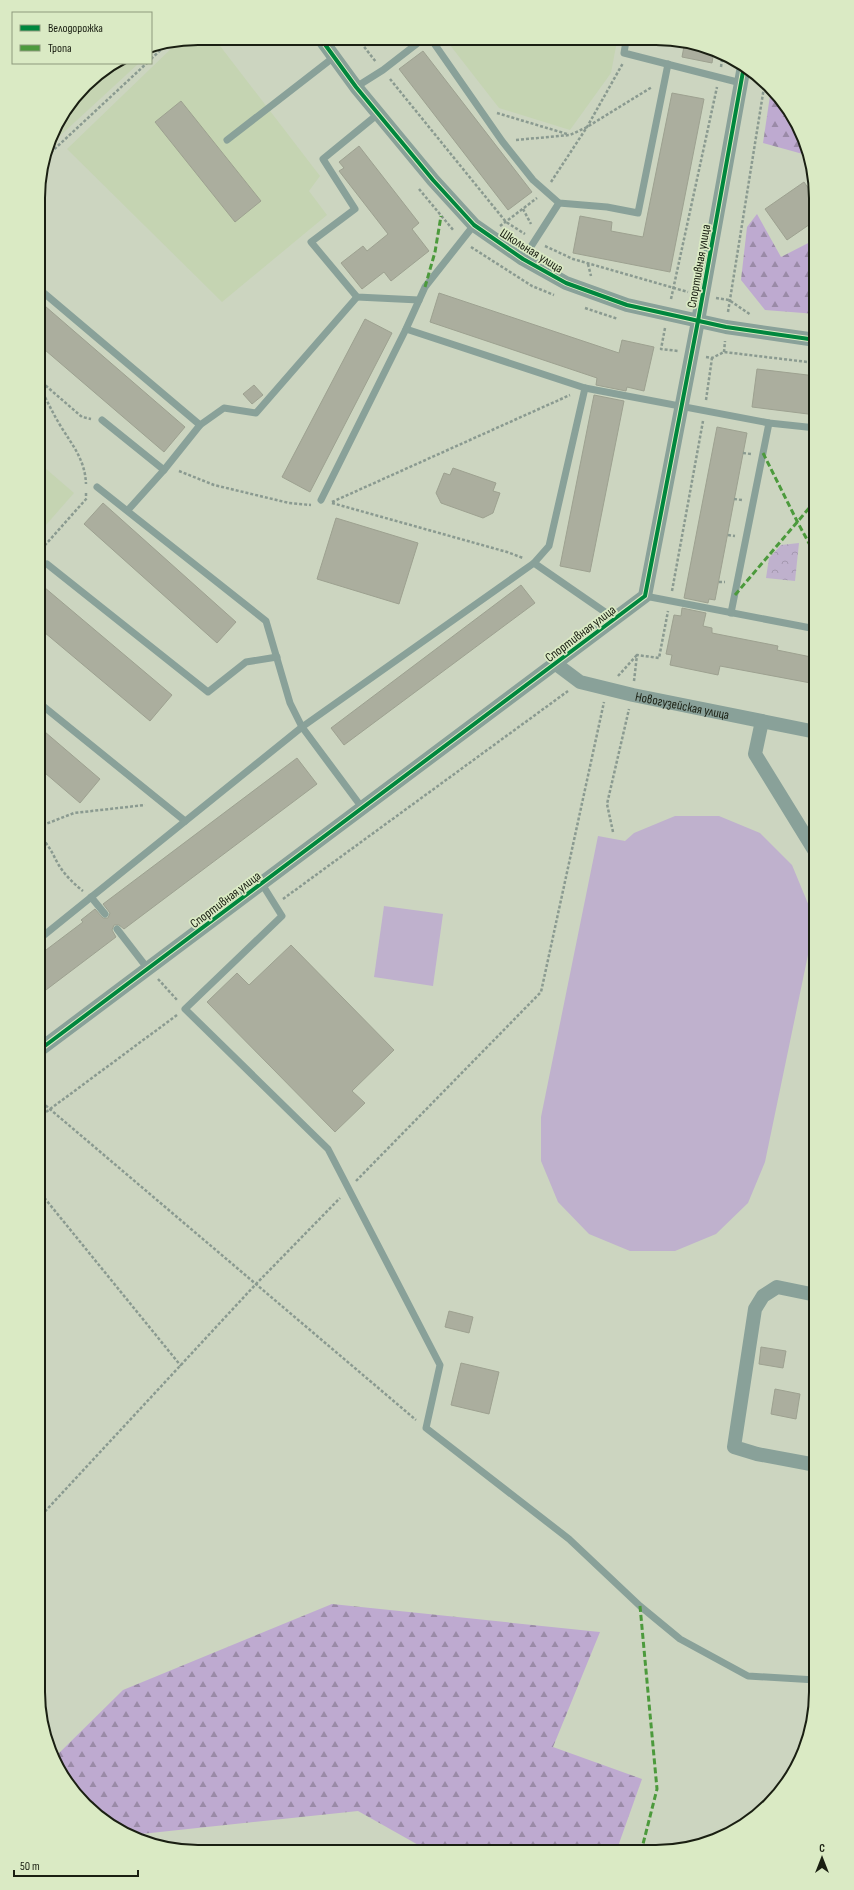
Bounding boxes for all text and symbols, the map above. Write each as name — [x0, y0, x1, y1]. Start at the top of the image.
legend — [12, 12, 152, 64]
text: Велодорожка — [48, 21, 103, 36]
text: Тропа — [48, 41, 72, 56]
street label: Спортивная улица — [684, 223, 714, 309]
street label: Школьная улица — [497, 225, 566, 277]
street label: Спортивная улица — [542, 602, 619, 666]
street label: Новогузейская улица — [634, 689, 731, 723]
street label: Спортивная улица — [187, 868, 264, 932]
north arrow — [802, 1838, 842, 1878]
text: С — [819, 1842, 825, 1855]
scale bar — [14, 1852, 138, 1878]
text: 50 m — [20, 1859, 40, 1874]

